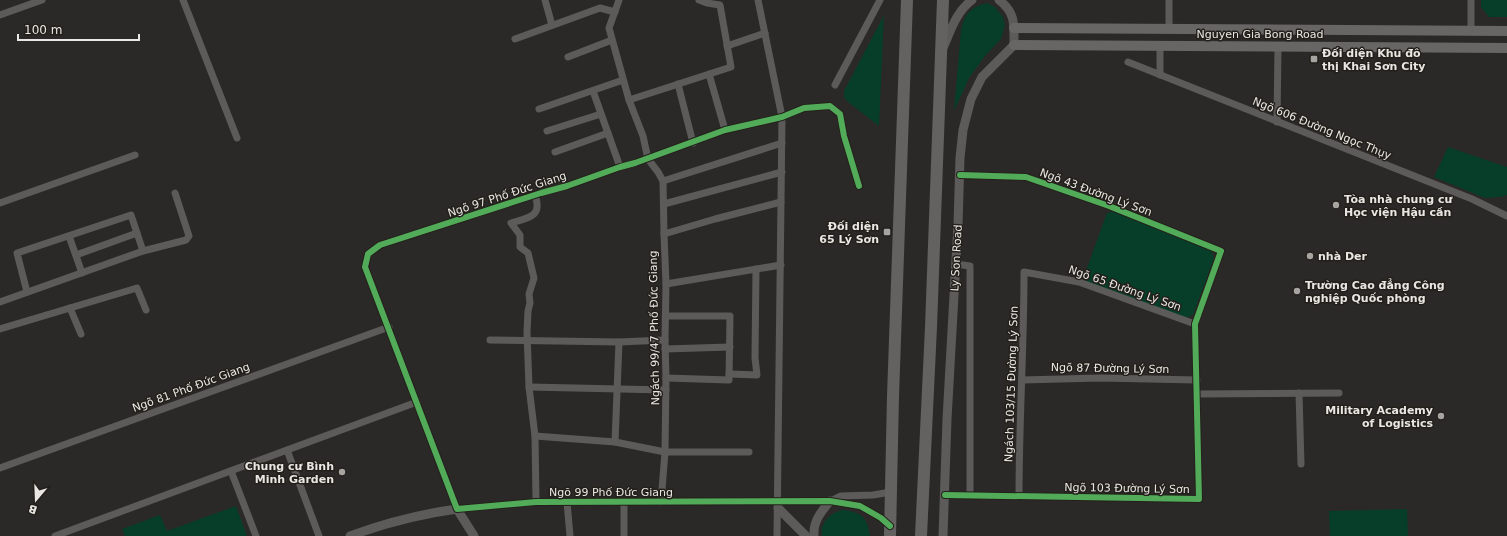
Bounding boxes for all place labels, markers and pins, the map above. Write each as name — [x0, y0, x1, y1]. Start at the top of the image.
place label: Đối diện Khu đô thị Khai Sơn City — [1322, 47, 1425, 73]
marker: Đối diện Khu đô thị Khai Sơn City — [1309, 54, 1319, 64]
place label: Tòa nhà chung cư Học viện Hậu cần — [1344, 193, 1453, 219]
marker: Tòa nhà chung cư Học viện Hậu cần — [1331, 200, 1341, 210]
place label: Đối diện 65 Lý Sơn — [819, 220, 879, 246]
marker: Đối diện 65 Lý Sơn — [882, 227, 892, 237]
place label: nhà Der — [1318, 250, 1368, 263]
marker: nhà Der — [1305, 251, 1315, 261]
place label: Trường Cao đẳng Công nghiệp Quốc phòng — [1305, 278, 1445, 305]
marker: Trường Cao đẳng Công nghiệp Quốc phòng — [1292, 286, 1302, 296]
place label: Military Academy of Logistics — [1325, 404, 1433, 430]
marker: Military Academy of Logistics — [1436, 411, 1446, 421]
place label: Chung cư Bình Minh Garden — [245, 460, 334, 486]
marker: Chung cư Bình Minh Garden — [337, 467, 347, 477]

